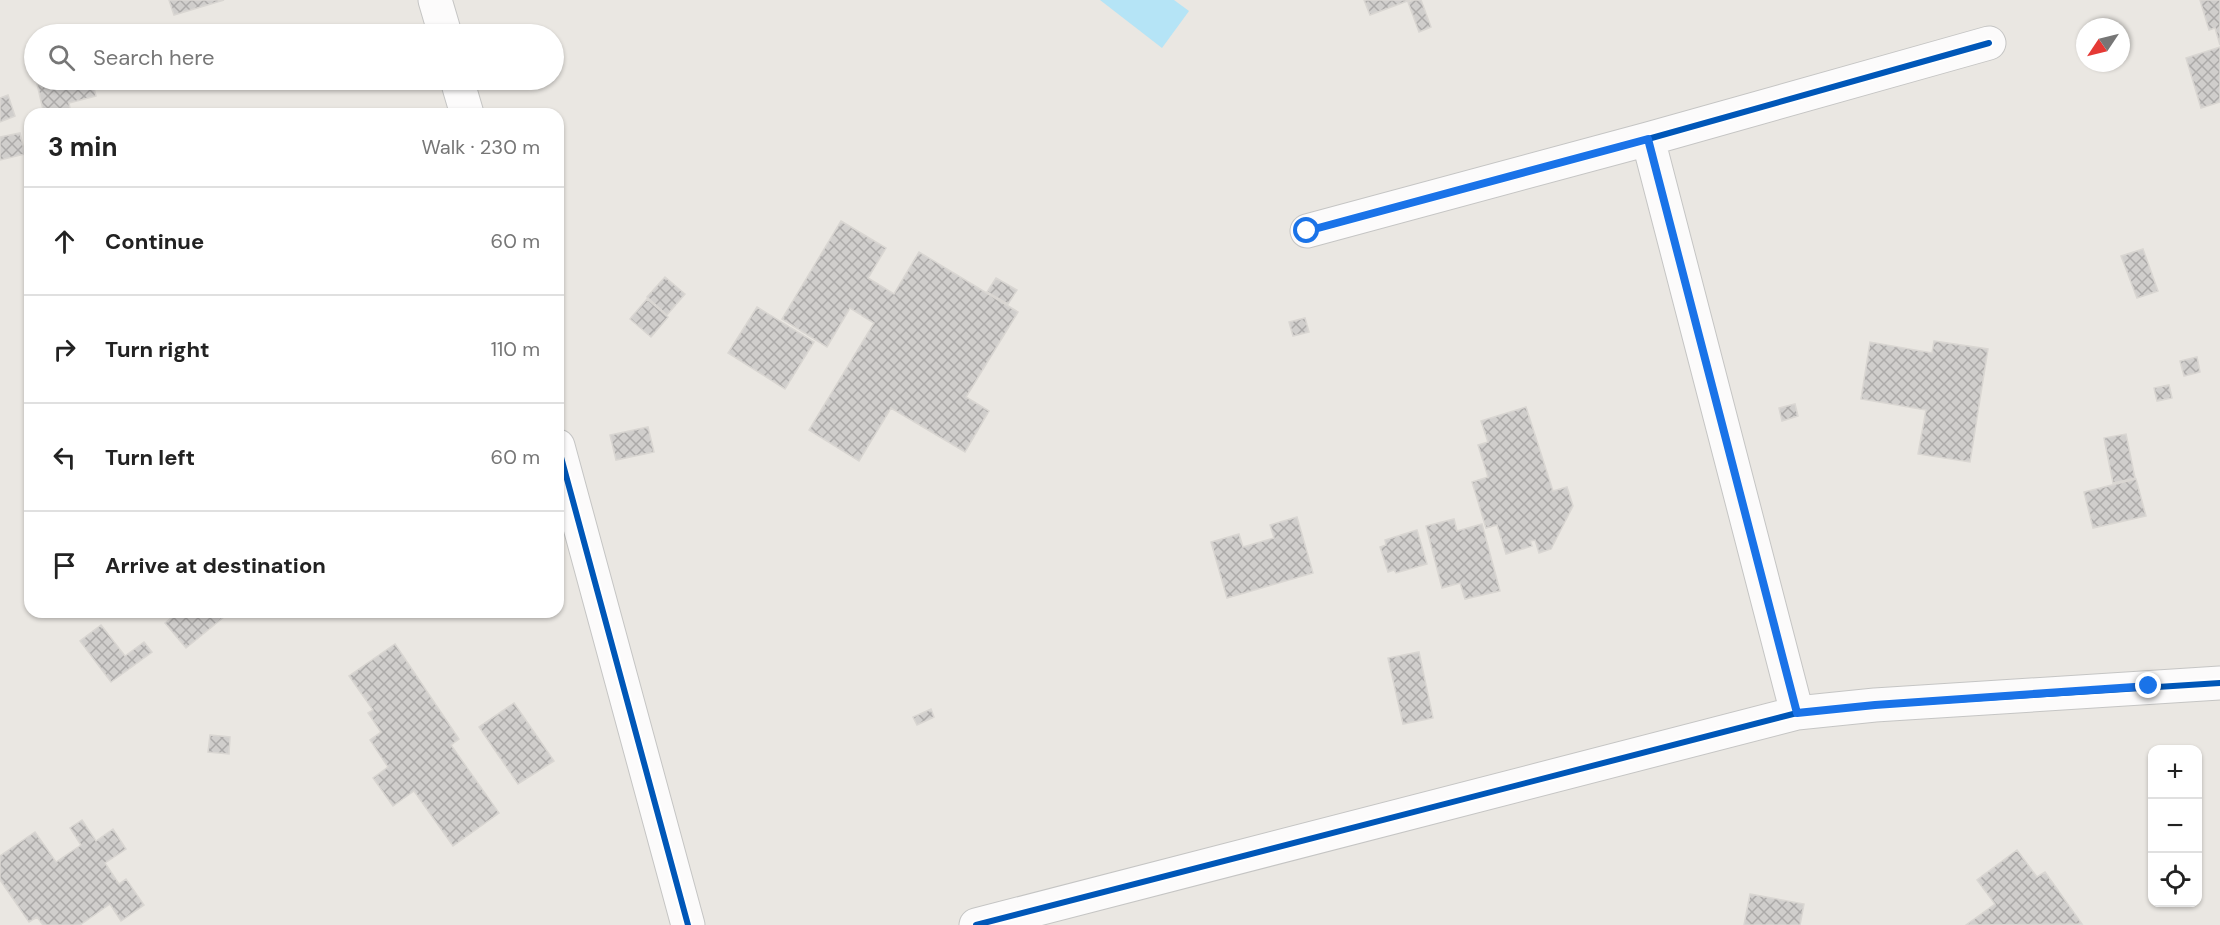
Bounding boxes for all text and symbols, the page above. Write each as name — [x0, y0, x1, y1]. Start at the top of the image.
north arrow — [2076, 18, 2130, 72]
search box — [24, 24, 564, 90]
icon: search — [45, 41, 78, 74]
text: Search here — [93, 43, 214, 72]
text: 3 min — [48, 130, 117, 164]
text: Walk · 230 m — [421, 134, 540, 160]
route start — [1293, 217, 1319, 243]
icon: ahead — [48, 225, 81, 258]
text: Continue — [105, 227, 204, 256]
text: 60 m — [491, 228, 540, 254]
icon: right — [48, 333, 81, 366]
text: Turn right — [105, 335, 210, 364]
text: 110 m — [491, 336, 540, 362]
icon: left — [48, 441, 81, 474]
text: Turn left — [105, 443, 195, 472]
text: 60 m — [491, 444, 540, 470]
icon: arrive — [48, 549, 81, 582]
text: Arrive at destination — [105, 551, 326, 580]
route end — [2135, 672, 2161, 698]
map controls — [2148, 745, 2202, 907]
button: + — [2148, 745, 2202, 799]
button: − — [2148, 799, 2202, 853]
button: locate — [2148, 853, 2202, 907]

